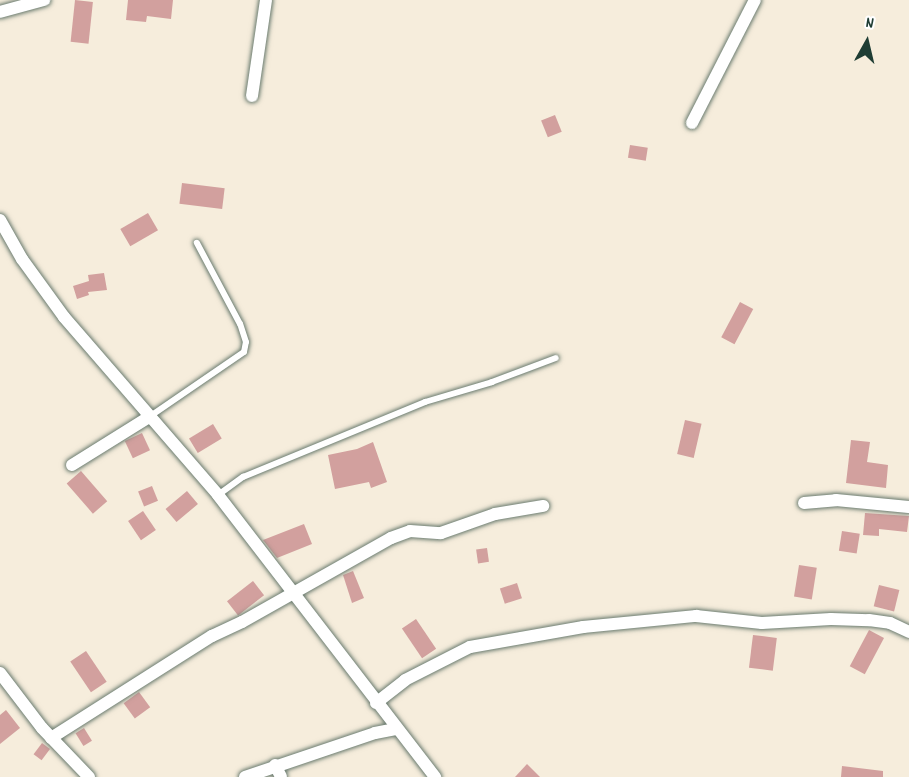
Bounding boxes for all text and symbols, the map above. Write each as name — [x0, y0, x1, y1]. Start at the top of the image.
north arrow — [837, 12, 897, 72]
text: N — [864, 12, 875, 36]

